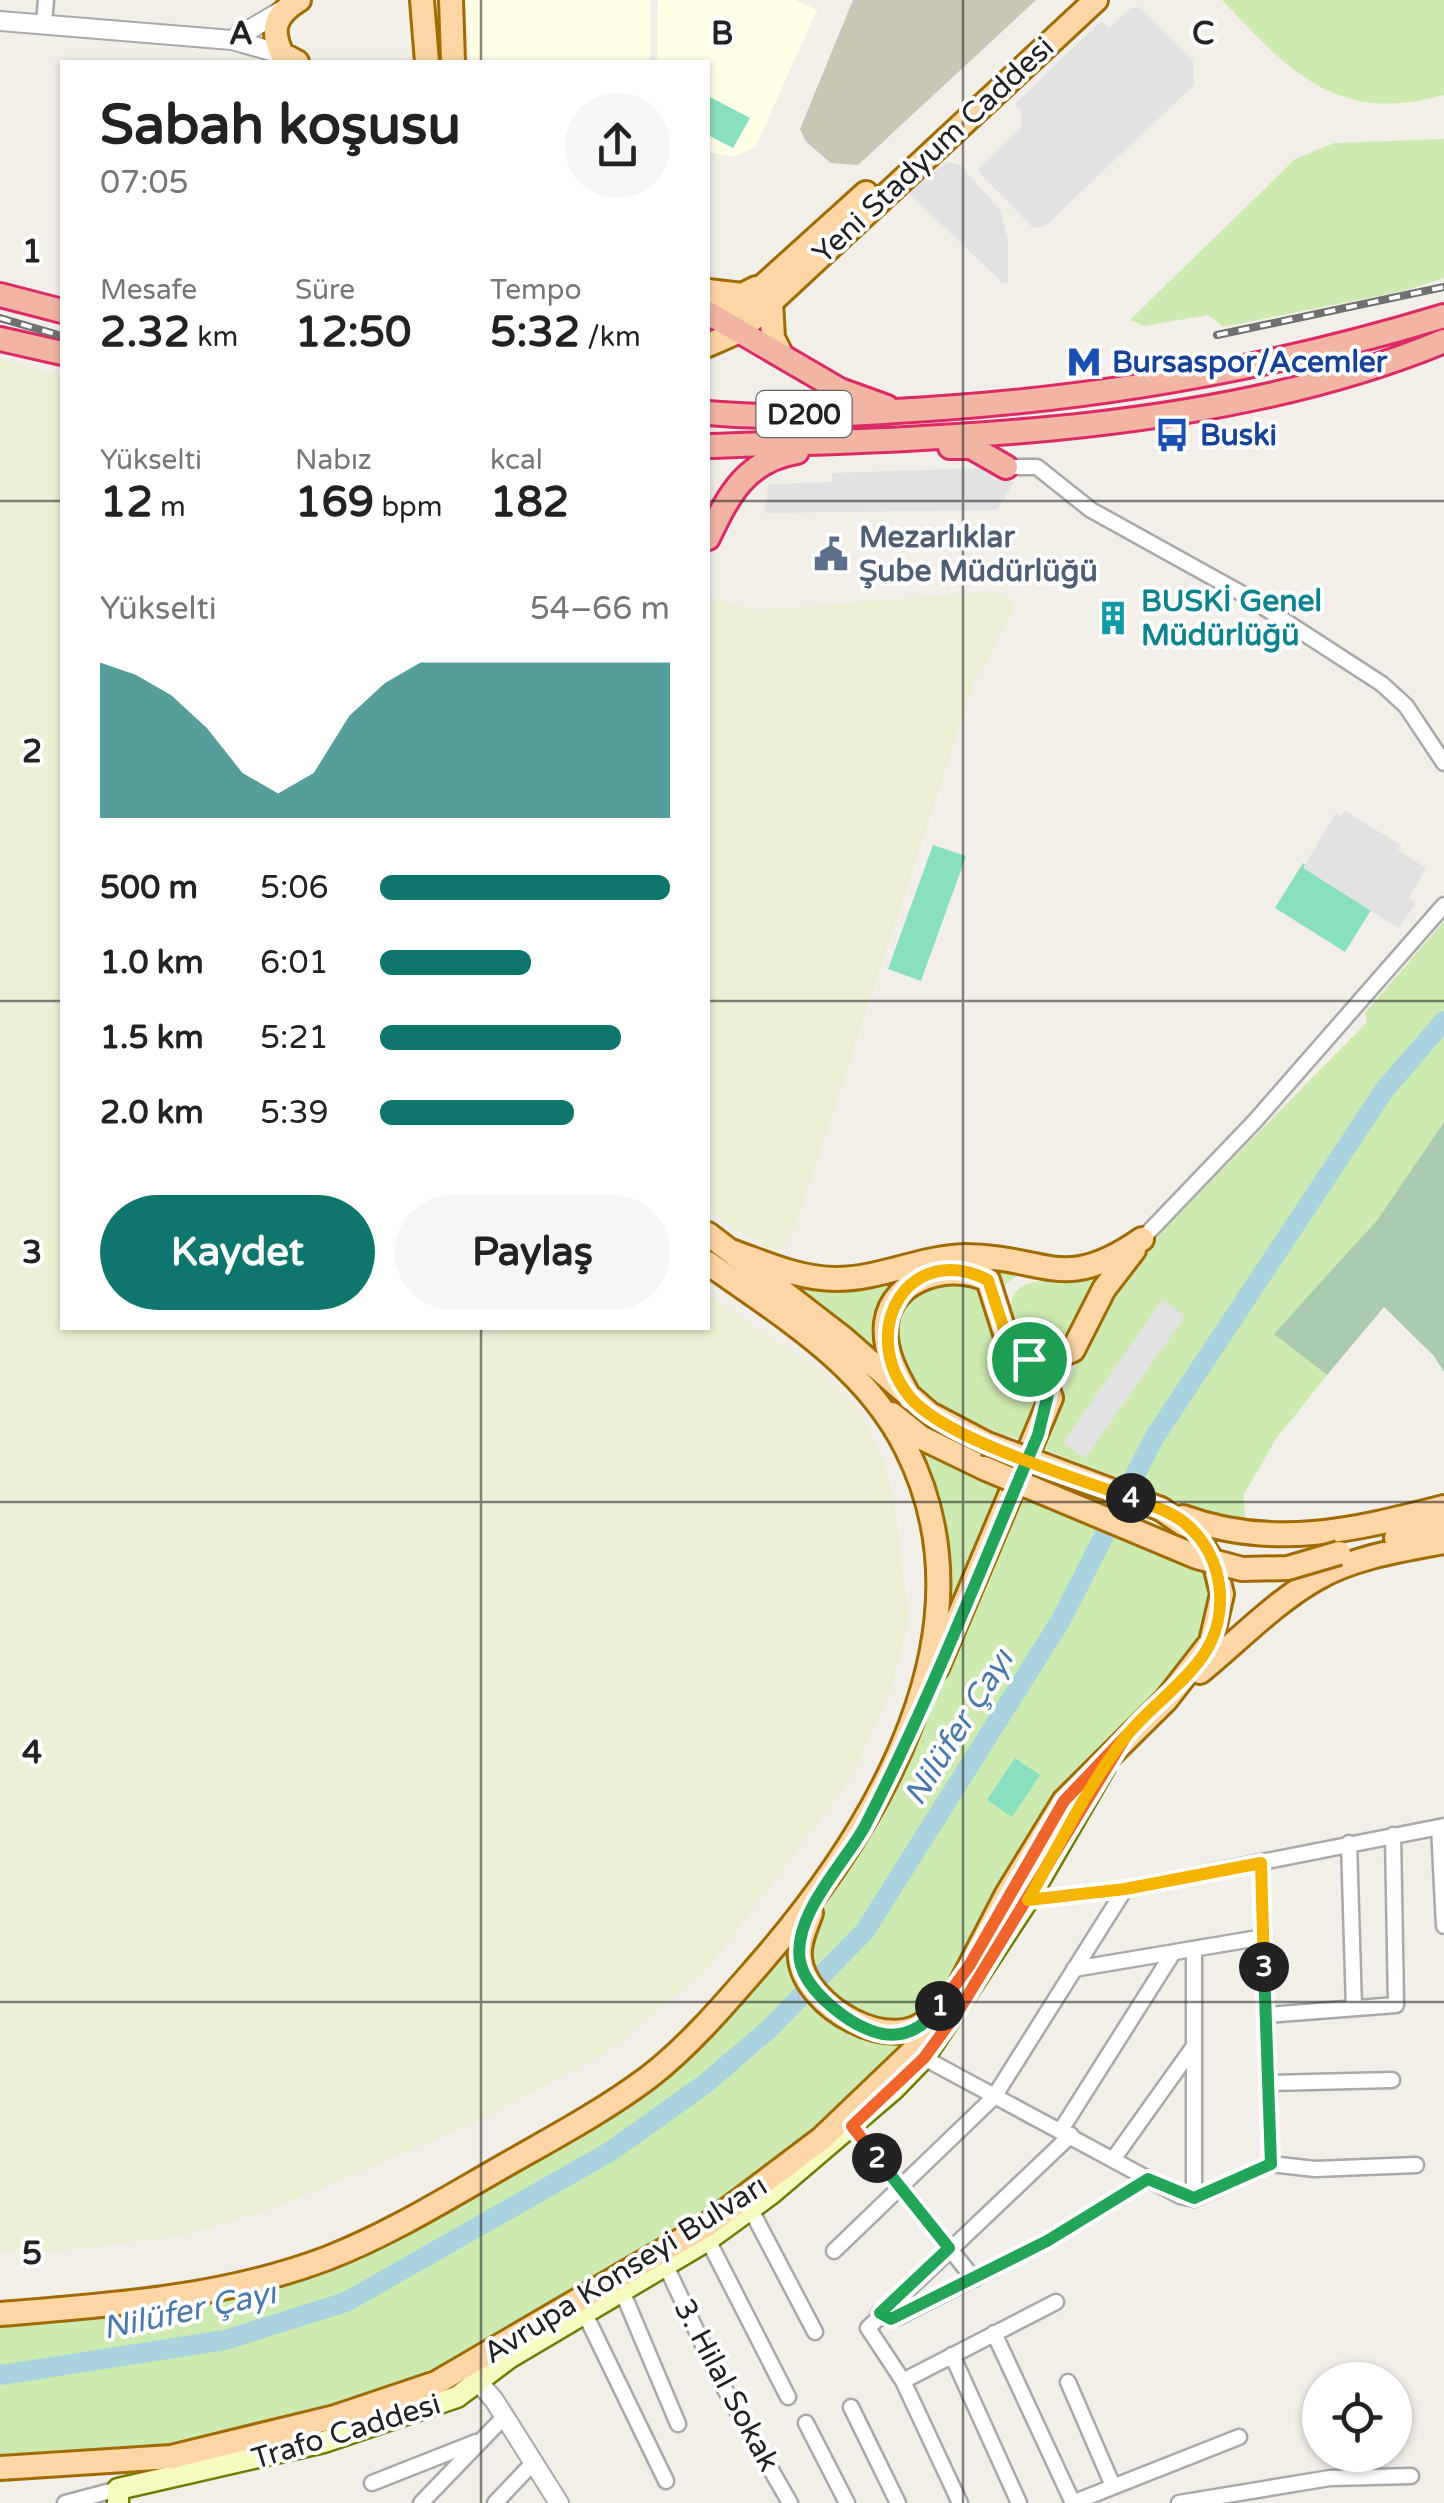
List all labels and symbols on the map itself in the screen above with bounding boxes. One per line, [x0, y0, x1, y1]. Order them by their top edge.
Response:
text: A [229, 15, 253, 53]
text: B [711, 15, 733, 53]
text: C [1192, 15, 1214, 53]
street label: Yeni Stadyum Caddesi [805, 29, 1062, 272]
text: 1 [22, 233, 42, 271]
metro station icon: Bursaspor/Acemler [1065, 343, 1103, 381]
place label: Bursaspor/Acemler [1112, 344, 1388, 381]
road number: D200 [756, 391, 852, 437]
bus stop icon: Buski [1153, 416, 1191, 454]
place label: Buski [1200, 417, 1277, 454]
place label: Mezarlıklar Şube Müdürlüğü [859, 519, 1098, 590]
public building icon: Mezarlıklar Şube Müdürlüğü [812, 535, 850, 573]
place label: BUSKİ Genel Müdürlüğü [1141, 583, 1322, 654]
building icon: BUSKİ Genel Müdürlüğü [1094, 599, 1132, 637]
text: 2 [22, 733, 42, 771]
text: 3 [22, 1234, 42, 1272]
pin [987, 1317, 1072, 1402]
pin: 4 [1106, 1473, 1156, 1523]
water label: Nilüfer Çayı [896, 1641, 1023, 1812]
text: 4 [22, 1734, 42, 1772]
pin: 3 [1239, 1942, 1289, 1992]
pin: 1 [915, 1981, 965, 2031]
pin: 2 [852, 2133, 902, 2183]
street label: Avrupa Konseyi Bulvarı [477, 2167, 774, 2372]
text: 5 [22, 2235, 42, 2273]
water label: Nilüfer Çayı [99, 2274, 281, 2348]
street label: 3. Hilal Sokak [666, 2293, 787, 2478]
street label: Trafo Caddesi [247, 2385, 445, 2478]

